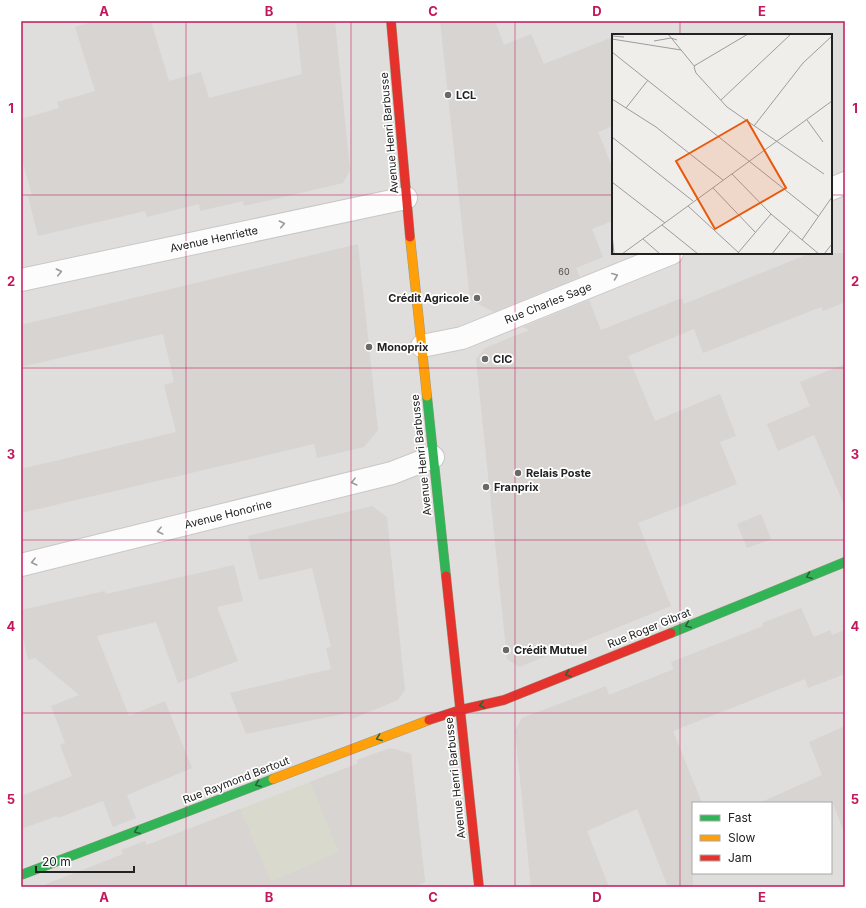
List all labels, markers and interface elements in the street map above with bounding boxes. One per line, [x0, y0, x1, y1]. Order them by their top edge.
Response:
text: A [99, 3, 109, 19]
text: B [265, 3, 274, 19]
text: C [428, 3, 438, 19]
text: D [592, 3, 602, 19]
text: E [758, 3, 766, 19]
inset map [612, 34, 832, 254]
street label: Avenue Henri Barbusse [377, 72, 401, 194]
place label: LCL [456, 88, 476, 102]
marker: LCL [443, 90, 453, 100]
text: 1 [8, 100, 14, 116]
text: 1 [852, 100, 858, 116]
one-way arrow [279, 221, 285, 229]
street label: Avenue Henriette [169, 223, 259, 255]
house number: 60 [558, 266, 570, 277]
one-way arrow [56, 268, 62, 276]
text: 2 [7, 273, 15, 289]
one-way arrow [611, 273, 618, 281]
text: 2 [851, 273, 859, 289]
street label: Rue Charles Sage [502, 279, 594, 327]
place label: Crédit Agricole [388, 291, 469, 305]
marker: Crédit Agricole [472, 293, 482, 303]
place label: Monoprix [377, 340, 429, 354]
marker: Monoprix [364, 342, 374, 352]
place label: CIC [493, 352, 512, 366]
marker: CIC [480, 354, 490, 364]
street label: Avenue Henri Barbusse [408, 394, 434, 516]
text: 3 [7, 446, 15, 462]
text: 3 [851, 446, 859, 462]
place label: Relais Poste [526, 466, 592, 480]
marker: Relais Poste [513, 468, 523, 478]
one-way arrow [351, 478, 357, 486]
place label: Franprix [494, 480, 539, 494]
marker: Franprix [481, 482, 491, 492]
street label: Avenue Honorine [183, 496, 273, 532]
one-way arrow [157, 526, 163, 534]
one-way arrow [31, 557, 38, 566]
one-way arrow [805, 572, 812, 580]
street label: Rue Roger Gibrat [605, 605, 693, 651]
text: 4 [7, 618, 16, 634]
text: 4 [851, 618, 860, 634]
one-way arrow [685, 620, 693, 628]
place label: Crédit Mutuel [514, 643, 587, 657]
marker: Crédit Mutuel [501, 645, 511, 655]
one-way arrow [564, 669, 571, 677]
one-way arrow [479, 700, 486, 709]
street label: Avenue Henri Barbusse [442, 717, 468, 839]
one-way arrow [376, 734, 383, 742]
street label: Rue Raymond Bertout [181, 753, 292, 807]
one-way arrow [255, 780, 262, 788]
text: 5 [7, 791, 15, 807]
text: 5 [851, 791, 859, 807]
legend [692, 802, 832, 874]
text: Fast [728, 810, 752, 825]
one-way arrow [133, 826, 140, 834]
text: Slow [728, 830, 756, 845]
scale bar [36, 848, 134, 874]
text: Jam [728, 850, 752, 865]
text: 20 m [42, 854, 71, 869]
text: A [99, 889, 109, 905]
text: B [265, 889, 274, 905]
text: C [428, 889, 438, 905]
text: D [592, 889, 602, 905]
text: E [758, 889, 766, 905]

